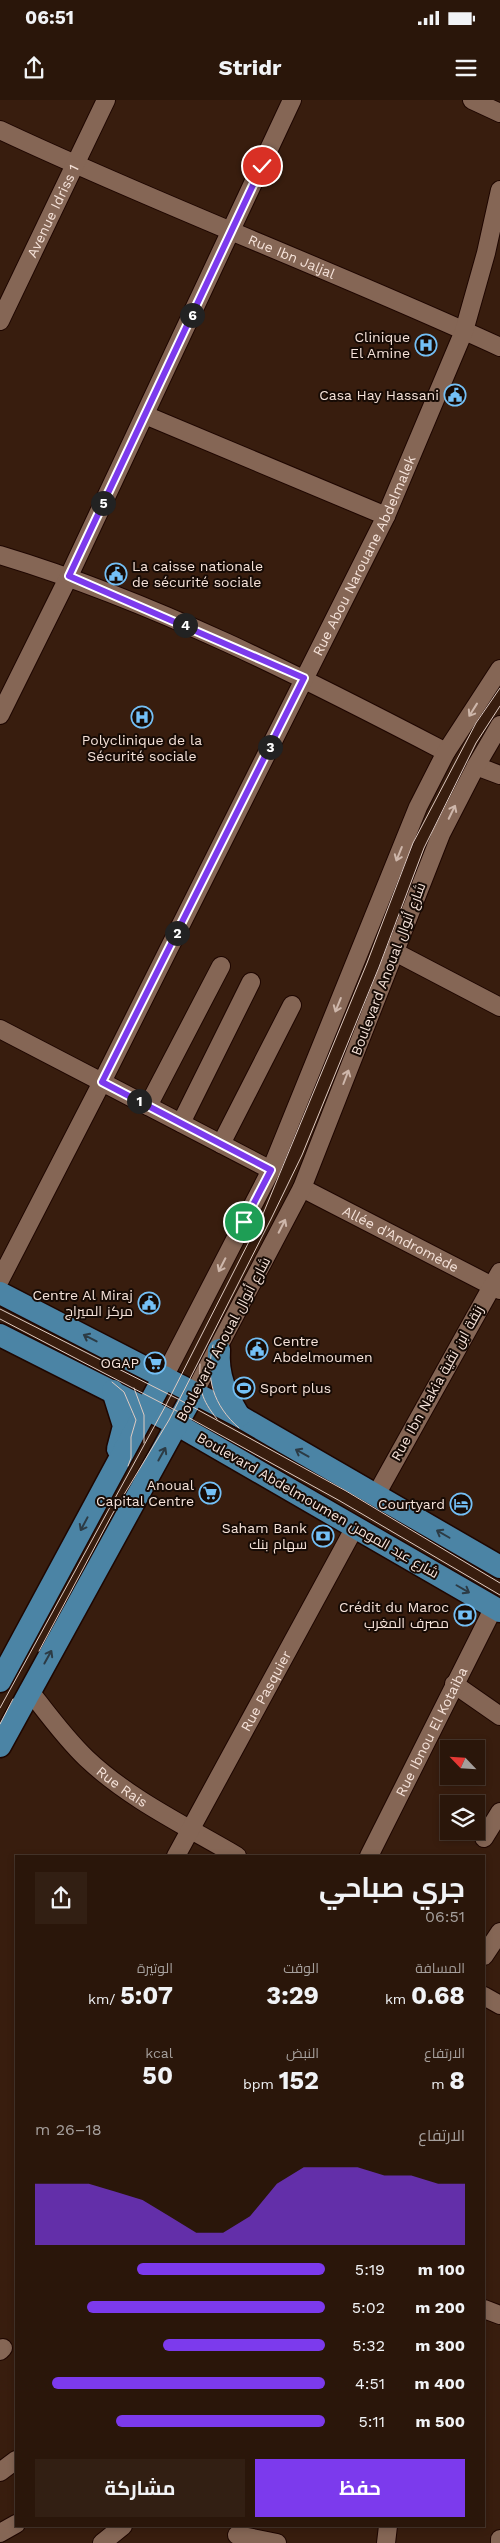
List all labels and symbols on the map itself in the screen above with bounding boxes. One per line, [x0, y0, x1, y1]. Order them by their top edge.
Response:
pin [241, 145, 283, 187]
street label: Avenue Idriss 1 [24, 162, 82, 260]
street label: Rue Ibn Jaljal [246, 231, 338, 282]
pin: 6 [180, 302, 204, 328]
place label: Clinique El Amine [350, 329, 410, 361]
hospital icon: Clinique El Amine [414, 333, 438, 357]
public building icon: Casa Hay Hassani [443, 383, 467, 407]
place label: Casa Hay Hassani [319, 387, 439, 403]
street label: Rue Abou Narouane Abdelmalek [309, 453, 419, 658]
pin: 5 [90, 490, 116, 516]
place label: La caisse nationale de sécurité sociale [132, 558, 263, 590]
public building icon: La caisse nationale de sécurité sociale [104, 562, 128, 586]
pin: 4 [172, 612, 198, 638]
one-way arrow [467, 702, 477, 716]
hospital icon: Polyclinique de la Sécurité sociale [130, 705, 154, 729]
place label: Polyclinique de la Sécurité sociale [82, 732, 202, 764]
pin: 3 [258, 734, 282, 760]
one-way arrow [447, 805, 457, 820]
one-way arrow [393, 846, 403, 861]
street label: Boulevard Anoual شارع أنوال [347, 880, 429, 1058]
pin: 2 [164, 920, 190, 946]
one-way arrow [333, 996, 342, 1012]
one-way arrow [342, 1070, 351, 1085]
pin: 1 [126, 1088, 152, 1114]
pin [223, 1201, 265, 1243]
street label: Allée d'Andromède [340, 1202, 461, 1275]
one-way arrow [278, 1219, 287, 1234]
street label: Boulevard Anoual شارع أنوال [172, 1254, 274, 1424]
one-way arrow [217, 1257, 227, 1272]
place label: Centre Al Miraj مركز الميراج [32, 1287, 133, 1320]
public building icon: Centre Al Miraj مركز الميراج [137, 1291, 161, 1315]
street label: Rue Ibn Nakia زنقة ابن نقية [388, 1302, 486, 1464]
one-way arrow [83, 1333, 98, 1342]
place label: Centre Abdelmoumen [273, 1333, 373, 1365]
public building icon: Centre Abdelmoumen [245, 1337, 269, 1361]
supermarket icon: OGAP [143, 1351, 167, 1375]
place label: OGAP [101, 1355, 139, 1371]
sports icon: Sport plus [232, 1376, 256, 1400]
place label: Sport plus [260, 1380, 331, 1396]
street label: Boulevard Abdelmoumen شارع عبد المومن [194, 1429, 442, 1582]
one-way arrow [157, 1447, 167, 1462]
one-way arrow [295, 1448, 309, 1458]
place label: Anoual Capital Centre [96, 1477, 195, 1509]
supermarket icon: Anoual Capital Centre [198, 1481, 222, 1505]
hotel icon: Courtyard [449, 1492, 473, 1516]
place label: Courtyard [378, 1496, 445, 1512]
one-way arrow [79, 1516, 89, 1531]
place label: Saham Bank سهام بنك [222, 1520, 307, 1554]
bank icon: Saham Bank سهام بنك [311, 1524, 335, 1548]
one-way arrow [435, 1529, 450, 1539]
one-way arrow [455, 1585, 470, 1594]
place label: Crédit du Maroc مصرف المغرب [339, 1599, 449, 1631]
bank icon: Crédit du Maroc مصرف المغرب [453, 1603, 477, 1627]
street label: Rue Pasquier [237, 1647, 294, 1734]
one-way arrow [43, 1650, 53, 1664]
street label: Rue Ibnou El Kotaiba [392, 1664, 471, 1799]
north arrow [440, 1740, 485, 1785]
street label: Rue Rais [93, 1763, 151, 1810]

